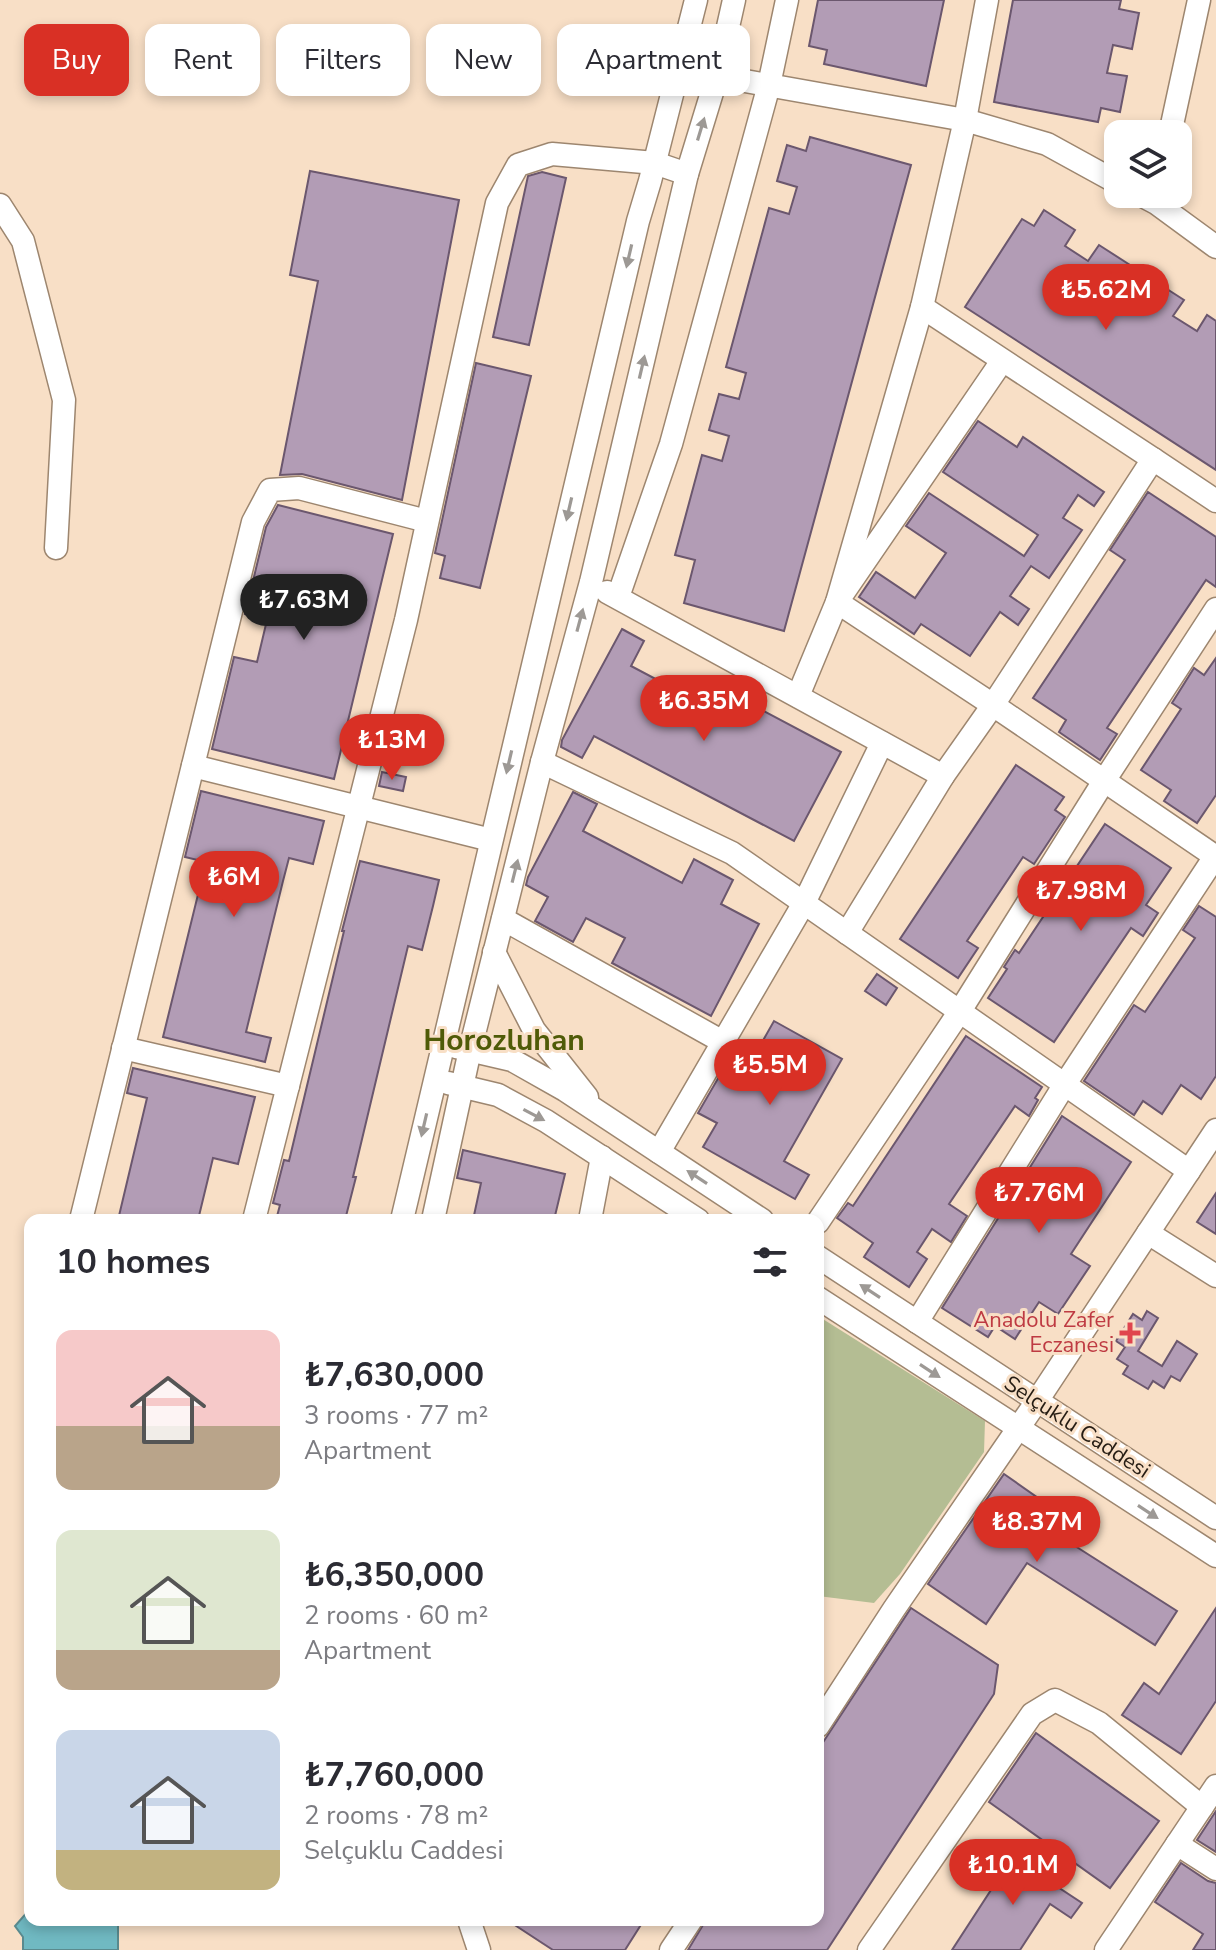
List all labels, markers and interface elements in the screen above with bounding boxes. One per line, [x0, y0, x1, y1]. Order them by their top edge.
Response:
chip: Buy [24, 24, 129, 96]
chip: Rent [145, 24, 260, 96]
chip: Filters [276, 24, 410, 96]
chip: New [426, 24, 541, 96]
chip: Apartment [557, 24, 750, 96]
one-way arrow [695, 117, 708, 141]
map controls [1104, 120, 1192, 208]
button: layers [1104, 120, 1192, 208]
one-way arrow [623, 244, 635, 269]
pin: ₺5.62M [1041, 264, 1171, 332]
text: ₺5.62M [1060, 272, 1152, 307]
one-way arrow [636, 355, 648, 380]
one-way arrow [562, 497, 575, 522]
pin: ₺7.63M [239, 574, 369, 642]
text: ₺7.63M [258, 582, 350, 617]
one-way arrow [575, 607, 587, 632]
pin: ₺6.35M [639, 675, 769, 743]
text: ₺6.35M [658, 683, 750, 718]
pin: ₺13M [345, 714, 439, 782]
text: ₺13M [357, 722, 427, 757]
one-way arrow [502, 750, 515, 775]
pin: ₺6M [195, 851, 273, 919]
text: ₺6M [207, 859, 261, 894]
one-way arrow [509, 859, 521, 884]
pin: ₺7.98M [1016, 865, 1146, 933]
text: ₺7.98M [1035, 873, 1127, 908]
district label: Horozluhan [423, 1020, 585, 1061]
pin: ₺5.5M [714, 1039, 826, 1107]
text: ₺5.5M [732, 1047, 808, 1082]
one-way arrow [523, 1107, 545, 1121]
one-way arrow [417, 1112, 430, 1137]
pin: ₺7.76M [974, 1167, 1104, 1235]
one-way arrow [686, 1170, 708, 1185]
text: ₺7.76M [993, 1175, 1085, 1210]
text: 10 homes [56, 1239, 210, 1285]
icon: filters [748, 1240, 792, 1284]
one-way arrow [859, 1284, 881, 1299]
place label: Anadolu Zafer Eczanesi [973, 1305, 1114, 1360]
marker: Anadolu Zafer Eczanesi [1121, 1324, 1139, 1342]
text: ₺7,630,000 [304, 1352, 484, 1398]
icon: home [120, 1362, 216, 1458]
one-way arrow [920, 1363, 941, 1378]
street label: Selçuklu Caddesi [998, 1368, 1156, 1486]
text: 3 rooms · 77 m² [304, 1398, 488, 1433]
text: Apartment [304, 1433, 431, 1468]
pin: ₺8.37M [972, 1496, 1102, 1564]
text: ₺8.37M [991, 1504, 1083, 1539]
one-way arrow [1138, 1505, 1159, 1520]
text: ₺6,350,000 [304, 1552, 484, 1598]
icon: home [120, 1562, 216, 1658]
text: 2 rooms · 60 m² [304, 1598, 488, 1633]
text: Apartment [304, 1633, 431, 1668]
text: ₺7,760,000 [304, 1752, 484, 1798]
icon: home [120, 1762, 216, 1858]
text: 2 rooms · 78 m² [304, 1798, 488, 1833]
text: Selçuklu Caddesi [304, 1833, 504, 1868]
pin: ₺10.1M [948, 1839, 1078, 1907]
text: ₺10.1M [967, 1847, 1059, 1882]

